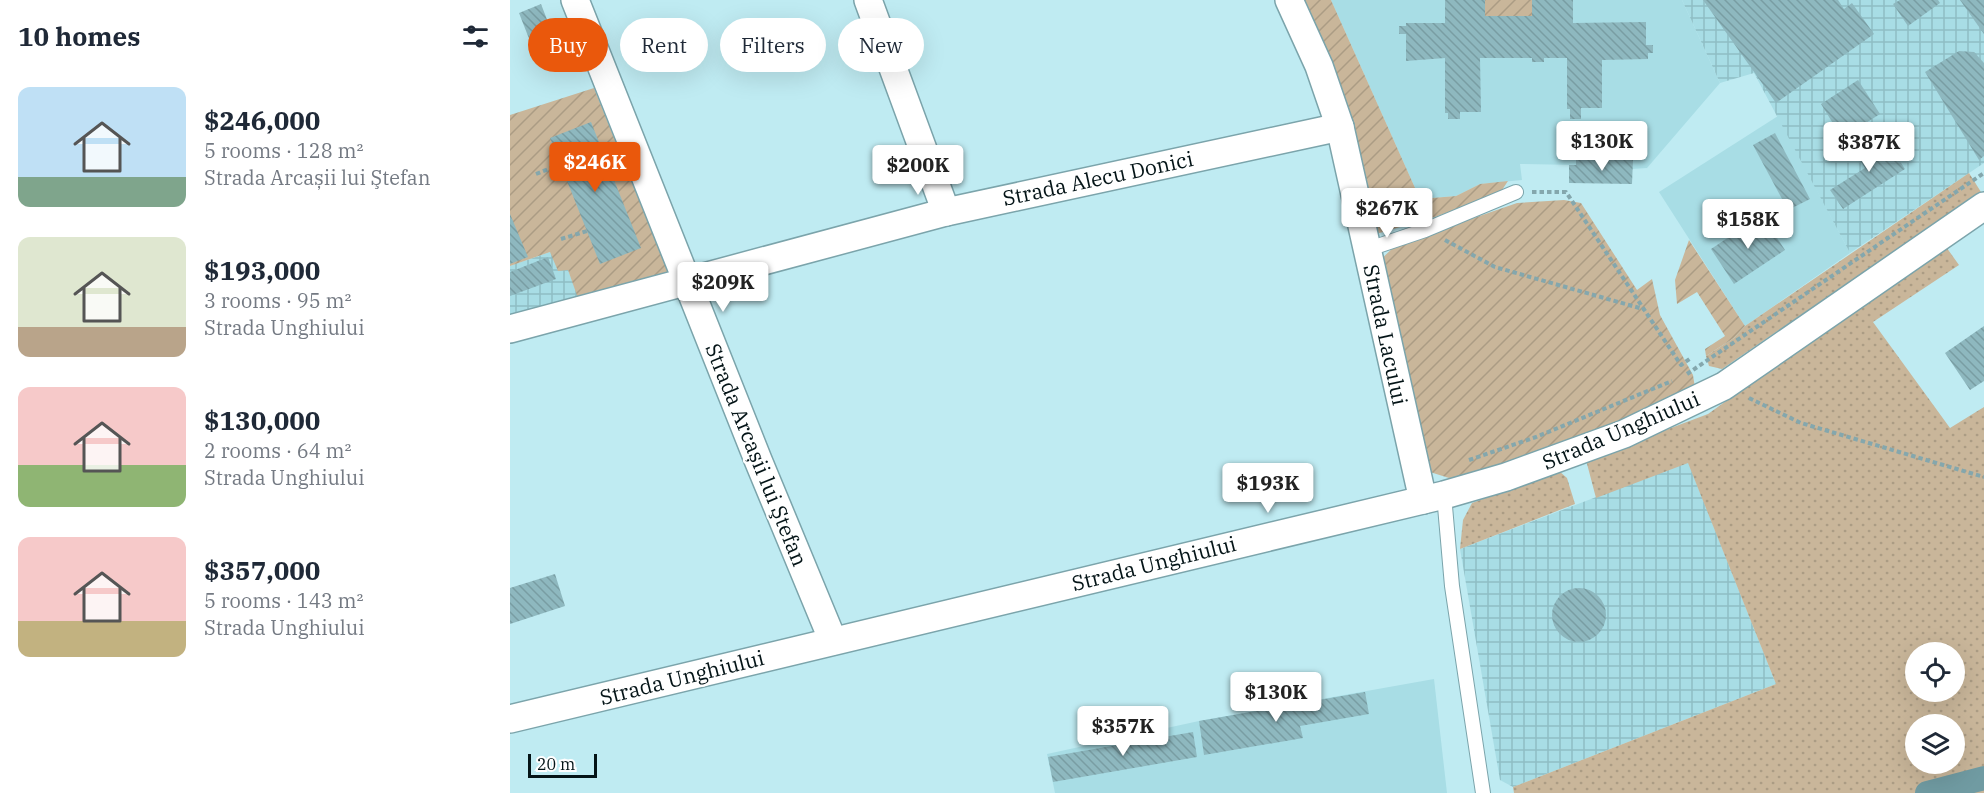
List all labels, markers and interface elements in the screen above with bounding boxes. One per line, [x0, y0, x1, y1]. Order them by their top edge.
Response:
chip: Buy [528, 18, 608, 72]
chip: Rent [620, 18, 708, 72]
chip: Filters [720, 18, 826, 72]
chip: New [838, 18, 924, 72]
text: 10 homes [18, 19, 140, 53]
icon: filters [459, 20, 492, 53]
text: $246,000 [204, 103, 320, 137]
icon: home [66, 111, 138, 183]
pin: $130K [1560, 121, 1644, 172]
pin: $387K [1827, 122, 1911, 173]
text: $130K [1570, 127, 1634, 154]
text: $387K [1837, 128, 1901, 155]
text: 5 rooms · 128 m² [204, 137, 363, 164]
pin: $246K [553, 142, 637, 193]
street label: Strada Alecu Donici [1000, 144, 1196, 212]
pin: $200K [876, 145, 960, 196]
text: $246K [563, 148, 627, 175]
text: $200K [886, 151, 950, 178]
text: Strada Arcașii lui Ştefan [204, 164, 430, 191]
pin: $267K [1345, 188, 1429, 239]
text: $267K [1355, 194, 1419, 221]
pin: $158K [1706, 199, 1790, 250]
text: $158K [1716, 205, 1780, 232]
text: $193,000 [204, 253, 320, 287]
icon: home [66, 261, 138, 333]
pin: $209K [681, 262, 765, 313]
street label: Strada Lacului [1357, 262, 1415, 408]
text: $209K [691, 268, 755, 295]
text: 3 rooms · 95 m² [204, 287, 351, 314]
text: Strada Unghiului [204, 314, 365, 341]
street label: Strada Arcașii lui Ştefan [699, 339, 814, 570]
street label: Strada Unghiului [1538, 384, 1704, 476]
text: $130,000 [204, 403, 320, 437]
icon: home [66, 411, 138, 483]
text: 2 rooms · 64 m² [204, 437, 351, 464]
pin: $193K [1226, 463, 1310, 514]
text: Strada Unghiului [204, 464, 365, 491]
text: $193K [1236, 469, 1300, 496]
street label: Strada Unghiului [1069, 529, 1239, 597]
text: $357,000 [204, 553, 320, 587]
icon: home [66, 561, 138, 633]
text: 5 rooms · 143 m² [204, 587, 363, 614]
text: Strada Unghiului [204, 614, 365, 641]
map controls [1905, 642, 1965, 774]
button: locate [1905, 642, 1965, 702]
street label: Strada Unghiului [597, 643, 767, 711]
pin: $130K [1234, 672, 1318, 723]
text: $130K [1244, 678, 1308, 705]
pin: $357K [1081, 706, 1165, 757]
text: $357K [1091, 712, 1155, 739]
button: layers [1905, 714, 1965, 774]
scale bar [528, 751, 597, 778]
text: 20 m [537, 754, 575, 774]

